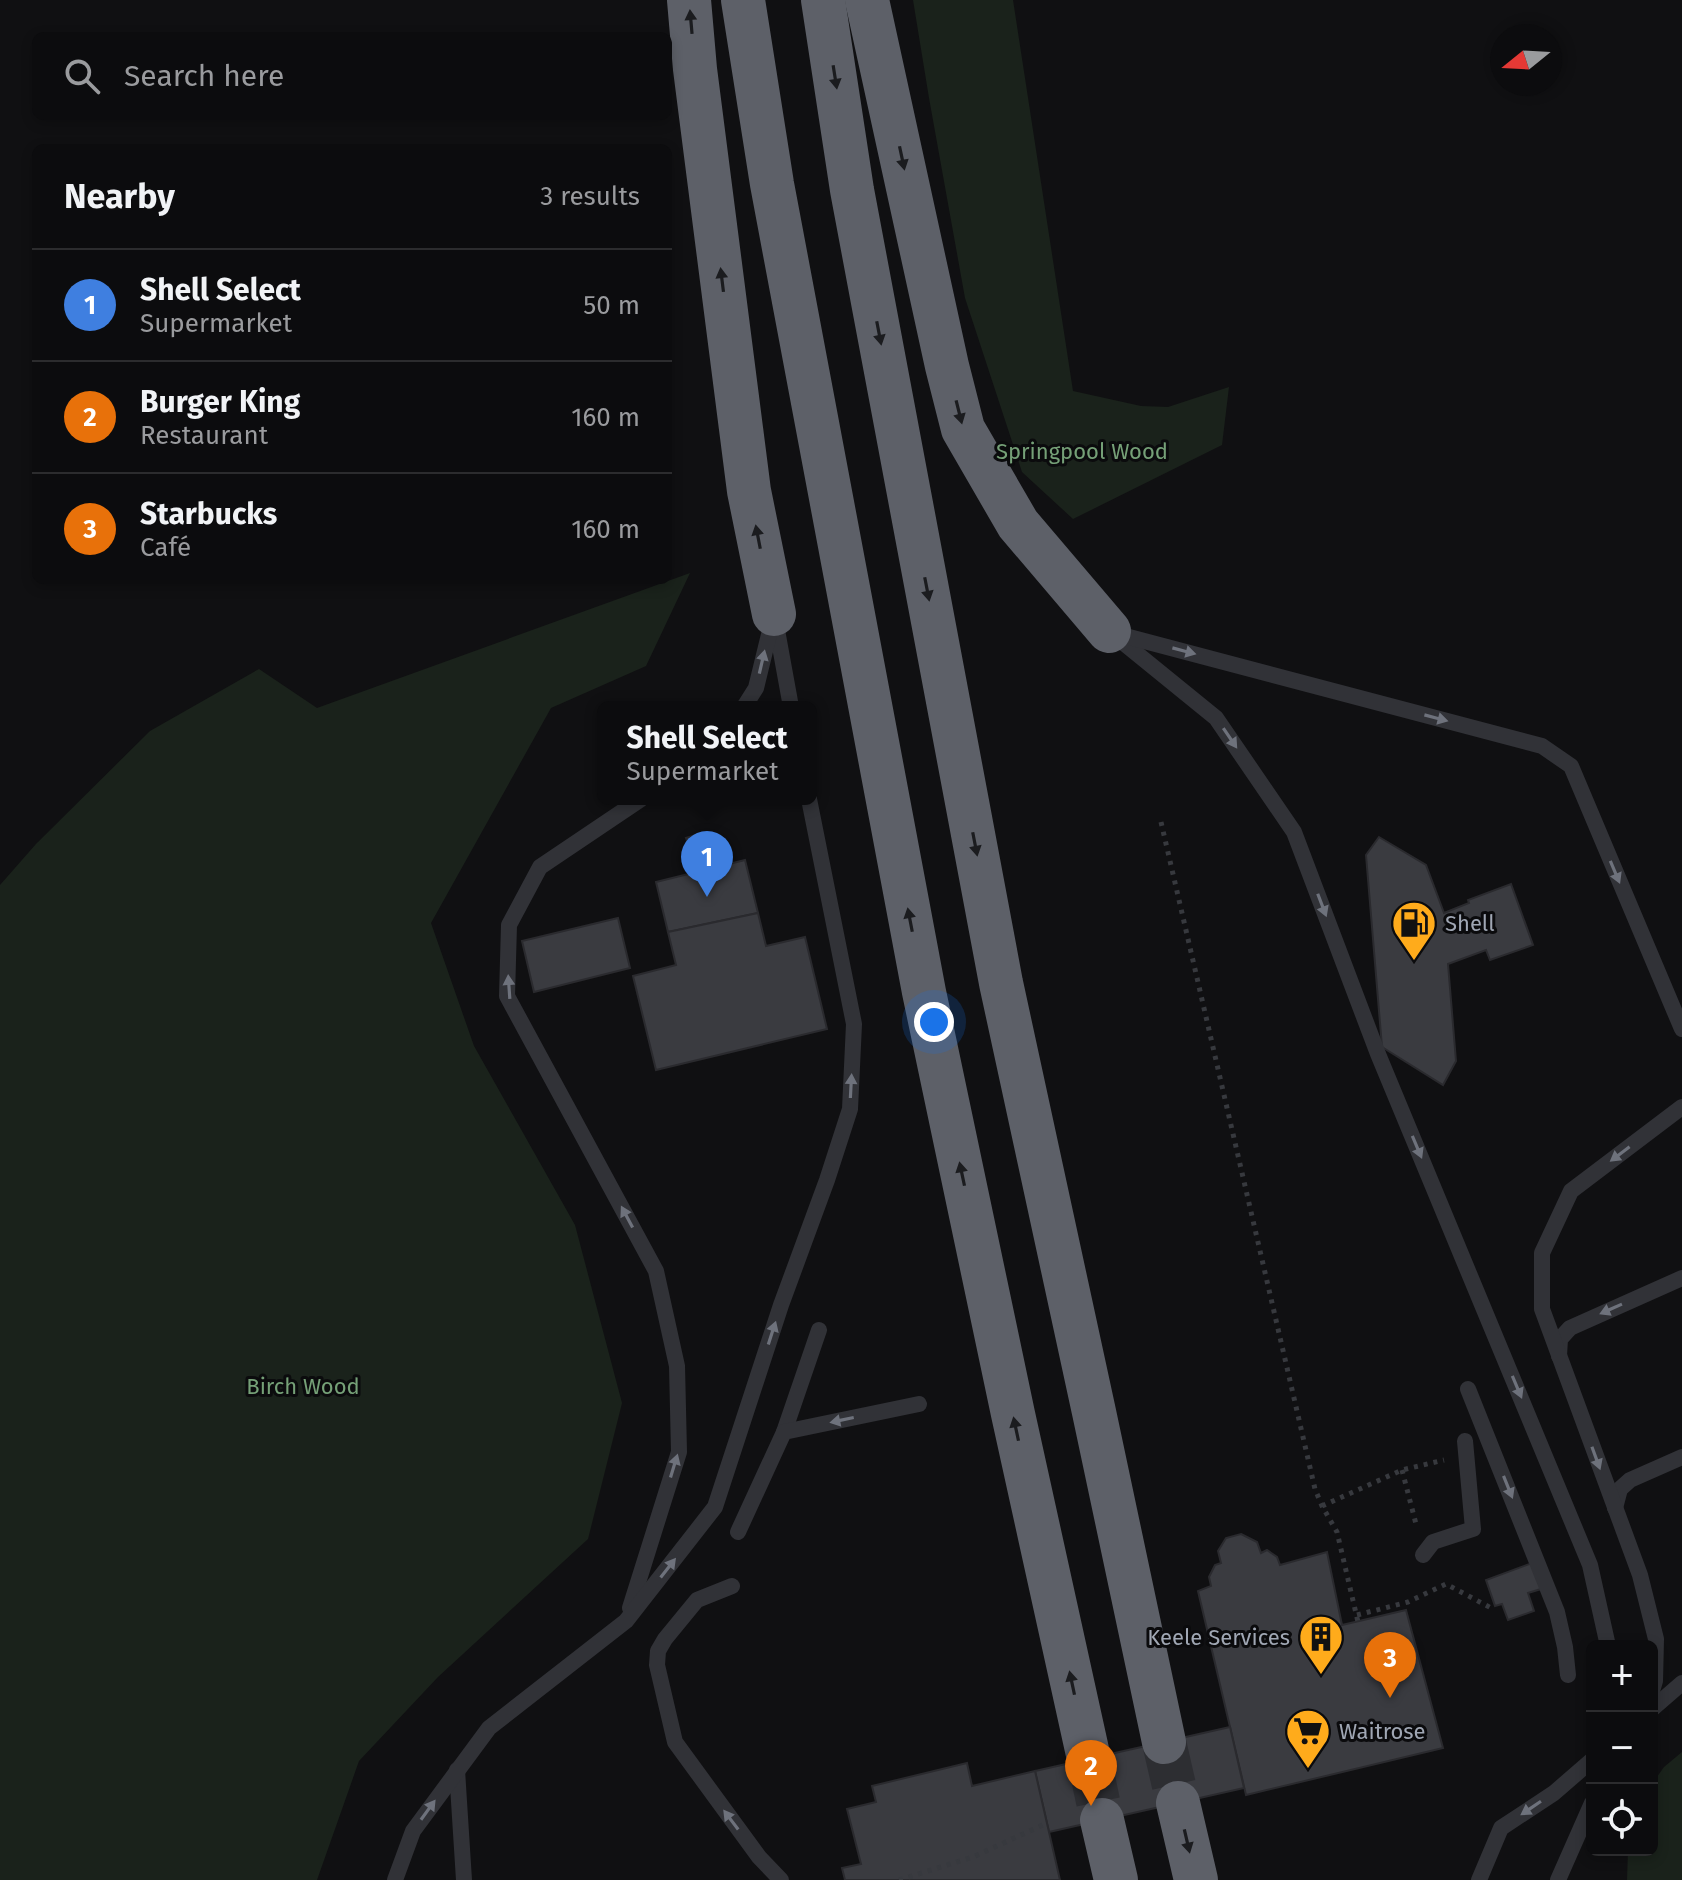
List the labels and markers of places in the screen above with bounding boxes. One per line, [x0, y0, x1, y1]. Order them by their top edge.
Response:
pin: 1 [681, 831, 733, 897]
fuel station icon: Shell [1390, 899, 1438, 962]
place label: Shell [1445, 910, 1495, 937]
building icon: Keele Services [1297, 1613, 1345, 1676]
place label: Keele Services [1147, 1624, 1290, 1651]
pin: 3 [1364, 1632, 1416, 1698]
supermarket icon: Waitrose [1284, 1707, 1332, 1770]
place label: Waitrose [1339, 1718, 1426, 1745]
pin: 2 [1065, 1740, 1117, 1806]

